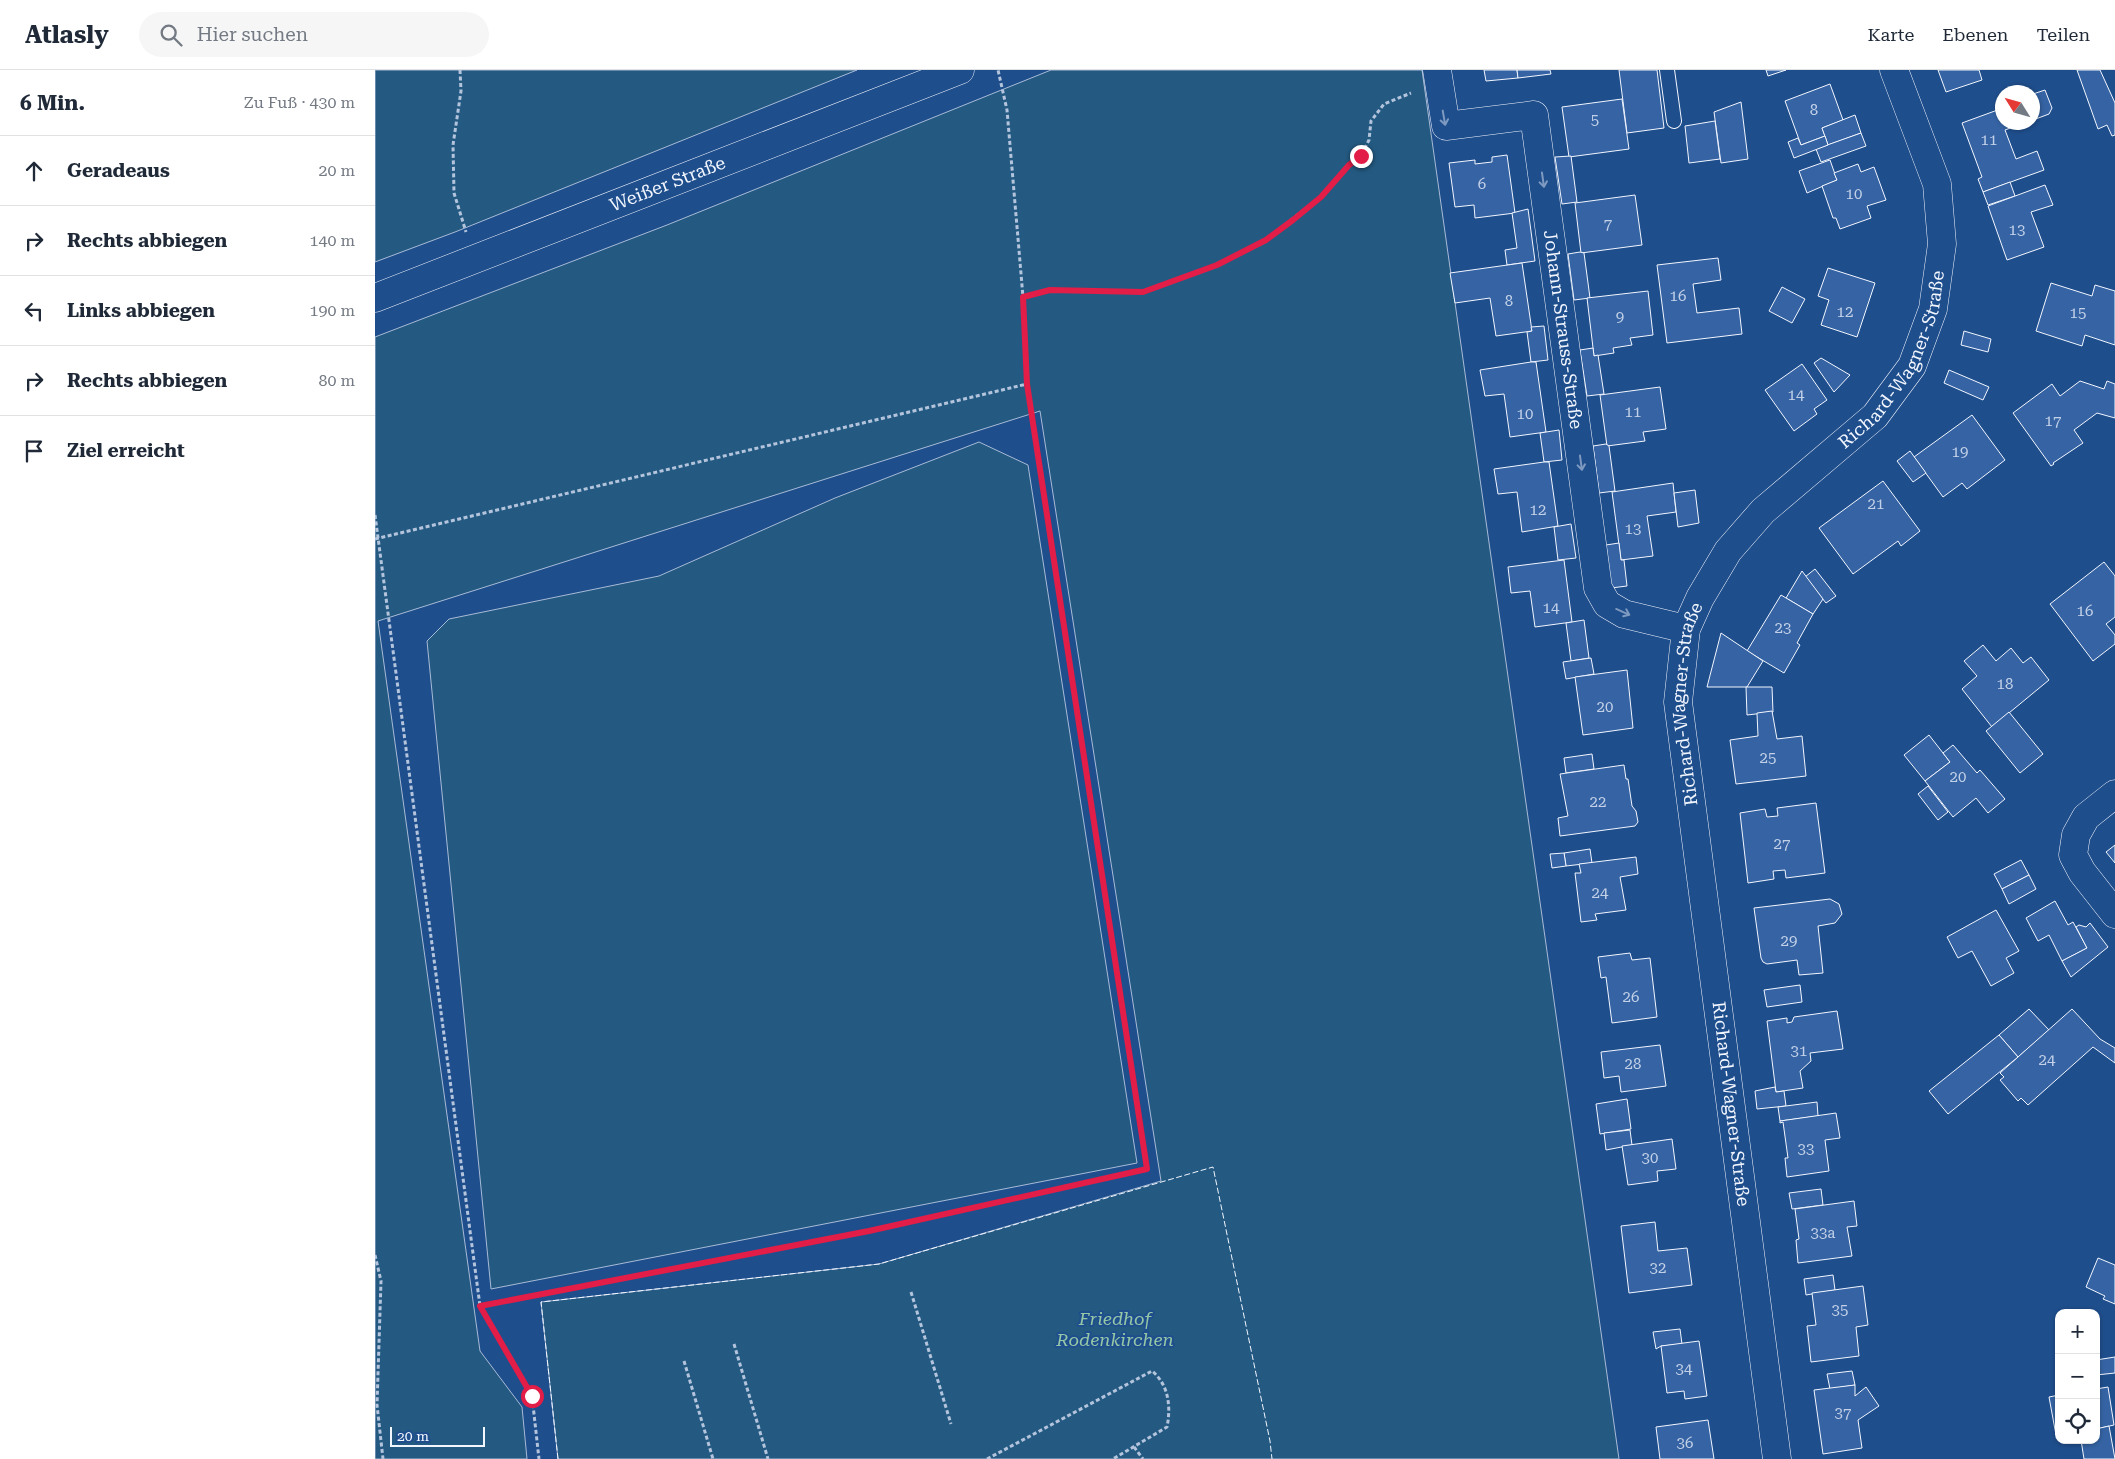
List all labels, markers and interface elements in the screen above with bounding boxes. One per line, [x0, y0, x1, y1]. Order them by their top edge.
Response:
search box [139, 12, 489, 57]
text: Atlasly [25, 21, 109, 49]
icon: search [157, 21, 185, 49]
text: Hier suchen [197, 23, 308, 46]
text: Karte [1868, 24, 1914, 45]
text: Ebenen [1942, 24, 2008, 45]
text: Teilen [2036, 24, 2090, 45]
north arrow [1995, 85, 2040, 130]
text: 6 Min. [20, 91, 85, 115]
text: Zu Fuß · 430 m [244, 93, 355, 112]
house number: 8 [1810, 101, 1818, 119]
one-way arrow [1440, 110, 1450, 126]
house number: 5 [1591, 111, 1599, 129]
house number: 11 [1981, 131, 1997, 149]
route end [1350, 145, 1373, 168]
street label: Weißer Straße [607, 151, 728, 215]
icon: ahead [20, 157, 48, 185]
text: Geradeaus [67, 159, 170, 182]
text: 20 m [318, 161, 355, 180]
one-way arrow [1538, 172, 1548, 188]
house number: 6 [1478, 175, 1486, 193]
house number: 10 [1846, 185, 1862, 203]
house number: 7 [1604, 215, 1612, 233]
house number: 13 [2009, 221, 2025, 239]
icon: right [20, 227, 48, 255]
text: Rechts abbiegen [67, 229, 227, 252]
street label: Johann-Strauss-Straße [1540, 229, 1587, 430]
text: 140 m [309, 231, 355, 250]
street label: Richard-Wagner-Straße [1834, 269, 1948, 453]
house number: 16 [1670, 287, 1686, 305]
house number: 8 [1505, 292, 1513, 310]
icon: left [20, 297, 48, 325]
text: Links abbiegen [67, 299, 215, 322]
text: 190 m [309, 301, 355, 320]
house number: 12 [1837, 303, 1853, 321]
house number: 15 [2070, 304, 2086, 322]
house number: 9 [1616, 308, 1624, 326]
icon: right [20, 367, 48, 395]
text: Rechts abbiegen [67, 369, 227, 392]
text: 80 m [318, 371, 355, 390]
house number: 14 [1788, 386, 1805, 404]
house number: 11 [1625, 403, 1641, 421]
house number: 10 [1517, 405, 1533, 423]
house number: 17 [2045, 412, 2061, 430]
icon: arrive [20, 437, 48, 465]
text: Ziel erreicht [67, 439, 185, 462]
house number: 19 [1952, 443, 1968, 461]
one-way arrow [1576, 454, 1586, 470]
house number: 21 [1868, 495, 1884, 513]
house number: 12 [1530, 501, 1546, 519]
house number: 13 [1625, 520, 1641, 538]
house number: 14 [1543, 599, 1560, 617]
street label: Richard-Wagner-Straße [1667, 599, 1707, 807]
house number: 16 [2077, 602, 2093, 620]
one-way arrow [1615, 607, 1630, 617]
house number: 23 [1775, 619, 1791, 637]
house number: 18 [1997, 675, 2013, 693]
house number: 20 [1597, 698, 1613, 716]
house number: 25 [1760, 749, 1776, 767]
house number: 20 [1950, 768, 1966, 786]
house number: 22 [1590, 793, 1606, 811]
house number: 27 [1774, 835, 1790, 853]
house number: 24 [1592, 884, 1609, 902]
house number: 29 [1781, 932, 1797, 950]
house number: 26 [1623, 988, 1639, 1006]
street label: Richard-Wagner-Straße [1709, 1000, 1755, 1208]
house number: 31 [1791, 1042, 1807, 1060]
house number: 24 [2039, 1051, 2056, 1069]
house number: 28 [1625, 1055, 1641, 1073]
house number: 33 [1798, 1140, 1814, 1158]
house number: 30 [1642, 1149, 1658, 1167]
house number: 33a [1811, 1224, 1835, 1242]
house number: 32 [1650, 1259, 1666, 1277]
house number: 35 [1832, 1301, 1848, 1319]
park label: Friedhof Rodenkirchen [1055, 1308, 1174, 1350]
map controls [2055, 1309, 2100, 1444]
button: + [2055, 1309, 2100, 1354]
button: − [2055, 1354, 2100, 1399]
house number: 34 [1676, 1360, 1693, 1378]
route start [521, 1385, 544, 1408]
button: locate [2055, 1399, 2100, 1444]
house number: 37 [1835, 1404, 1851, 1422]
scale bar [390, 1424, 485, 1447]
text: 20 m [397, 1428, 429, 1444]
house number: 36 [1677, 1434, 1693, 1452]

